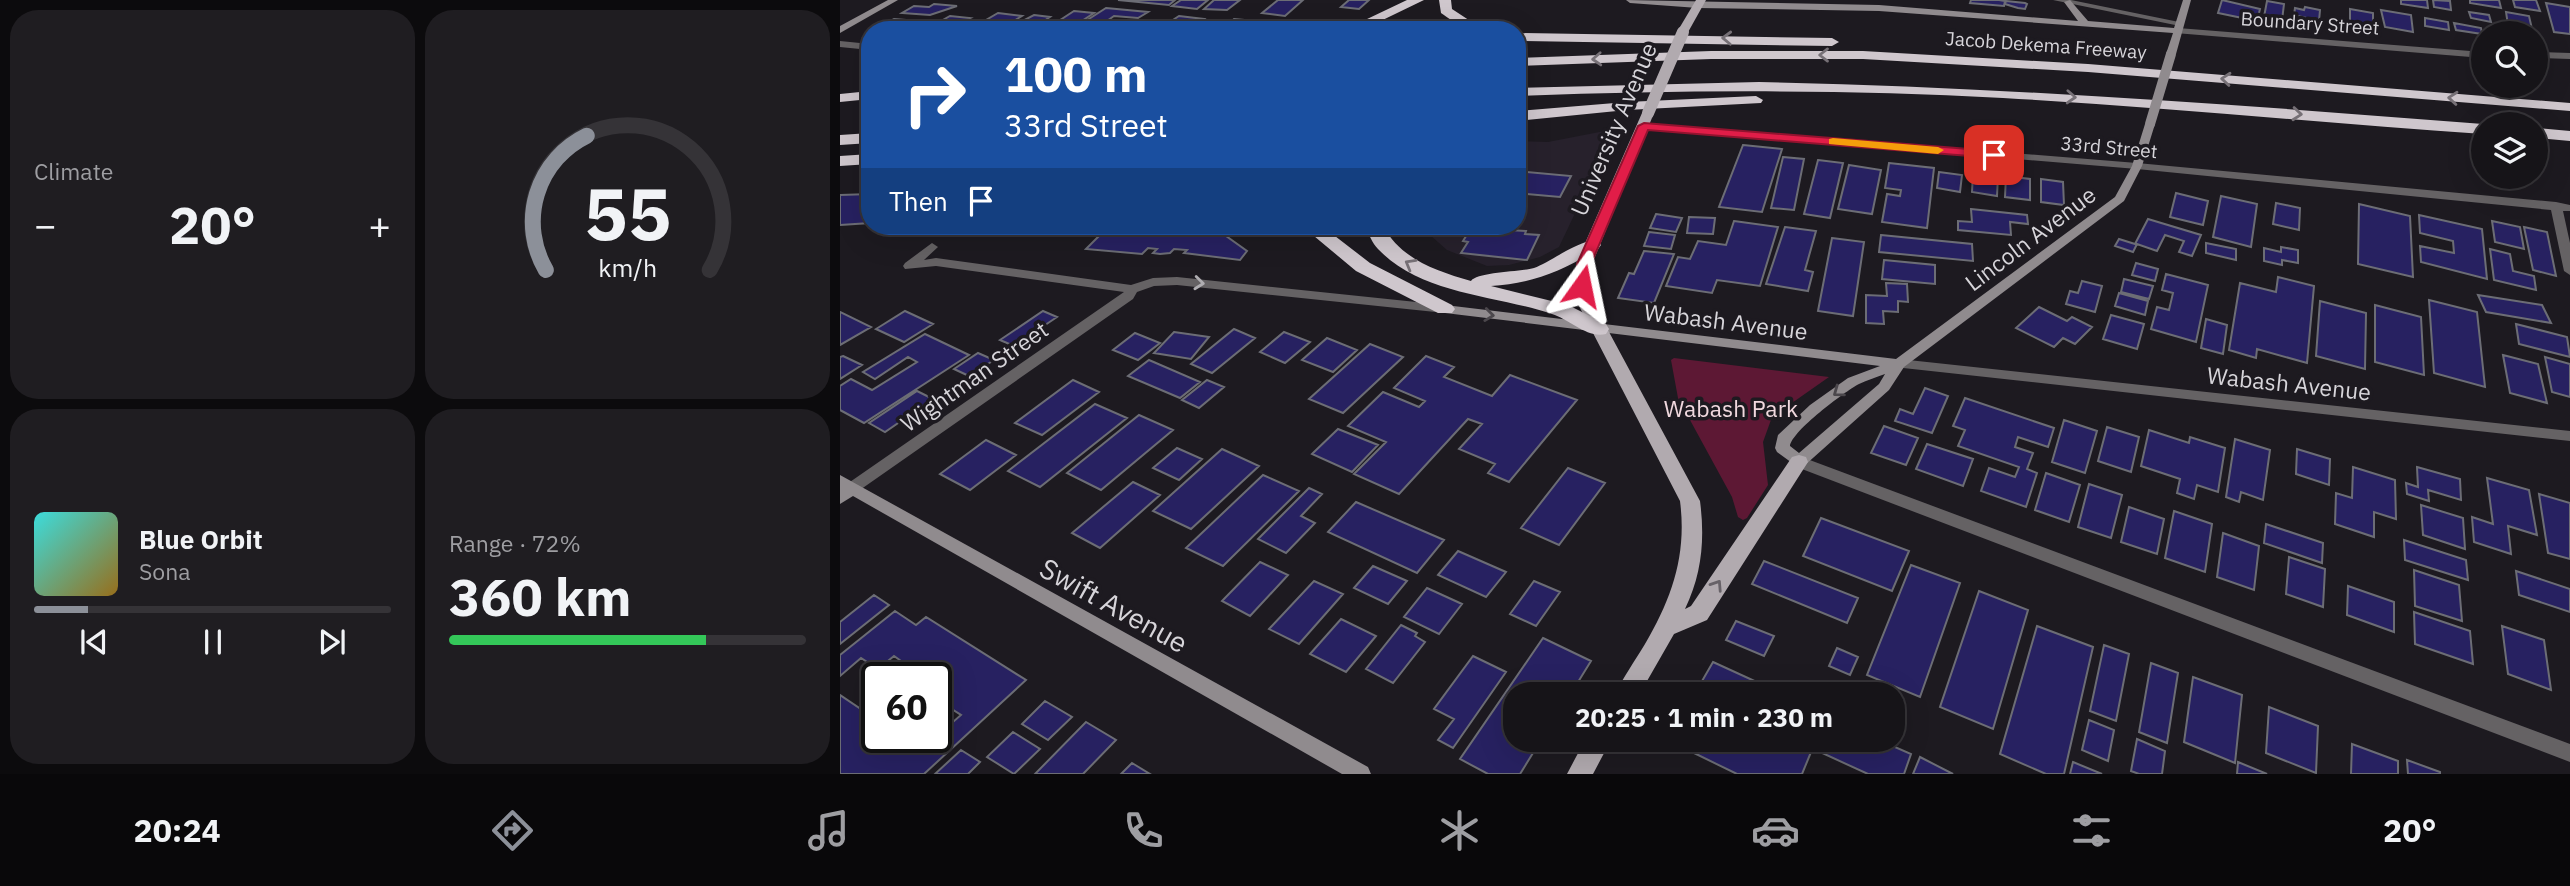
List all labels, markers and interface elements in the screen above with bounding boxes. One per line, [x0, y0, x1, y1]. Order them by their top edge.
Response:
street label: Boundary Street [2240, 6, 2380, 40]
map controls [2471, 21, 2548, 189]
button: search [2471, 21, 2548, 98]
street label: Jacob Dekema Freeway [1945, 26, 2148, 64]
one-way arrow [1722, 31, 1733, 46]
street label: University Avenue [1563, 38, 1663, 220]
text: 100 m [1004, 42, 1148, 105]
one-way arrow [1818, 47, 1829, 63]
icon: right [889, 49, 980, 140]
one-way arrow [1591, 51, 1602, 66]
one-way arrow [2221, 72, 2232, 87]
one-way arrow [2065, 89, 2076, 104]
one-way arrow [2447, 91, 2458, 106]
text: 33rd Street [1004, 104, 1168, 146]
one-way arrow [2292, 106, 2303, 121]
button: layers [2471, 112, 2548, 189]
pin [1964, 125, 2024, 185]
street label: 33rd Street [2059, 131, 2159, 163]
icon: arrive [1975, 136, 2013, 174]
text: Climate [34, 156, 113, 186]
text: 55 [584, 166, 671, 261]
street label: Lincoln Avenue [1959, 179, 2101, 297]
icon: arrive [962, 182, 1000, 220]
text: Then [889, 184, 948, 218]
text: 20° [169, 191, 256, 258]
text: − [34, 200, 57, 249]
text: + [368, 200, 391, 249]
position arrow [1545, 249, 1619, 323]
text: km/h [598, 251, 657, 284]
one-way arrow [1405, 259, 1417, 272]
one-way arrow [1194, 275, 1205, 290]
street label: Wabash Avenue [1642, 296, 1810, 346]
one-way arrow [1483, 307, 1495, 322]
street label: Wightman Street [894, 314, 1054, 438]
street label: Wabash Avenue [2206, 359, 2372, 407]
one-way arrow [1833, 384, 1846, 396]
park label: Wabash Park [1664, 393, 1798, 423]
text: Blue Orbit [139, 522, 263, 556]
text: Range · 72% [449, 528, 581, 558]
street label: Swift Avenue [1033, 549, 1195, 661]
text: Sona [139, 556, 191, 586]
text: 360 km [449, 563, 631, 630]
one-way arrow [1708, 580, 1721, 593]
icon: previous [75, 623, 113, 661]
icon: pause [194, 623, 232, 661]
icon: next [313, 623, 351, 661]
speed limit sign: 60 [861, 662, 952, 753]
text: 20:25 · 1 min · 230 m [1575, 700, 1833, 734]
icon: directions [488, 806, 537, 855]
icon: music [804, 806, 853, 855]
icon: phone [1119, 806, 1168, 855]
icon: climate [1435, 806, 1484, 855]
icon: car [1751, 806, 1800, 855]
icon: filters [2067, 806, 2116, 855]
text: 20:24 [133, 809, 221, 851]
text: 20° [2383, 809, 2437, 851]

